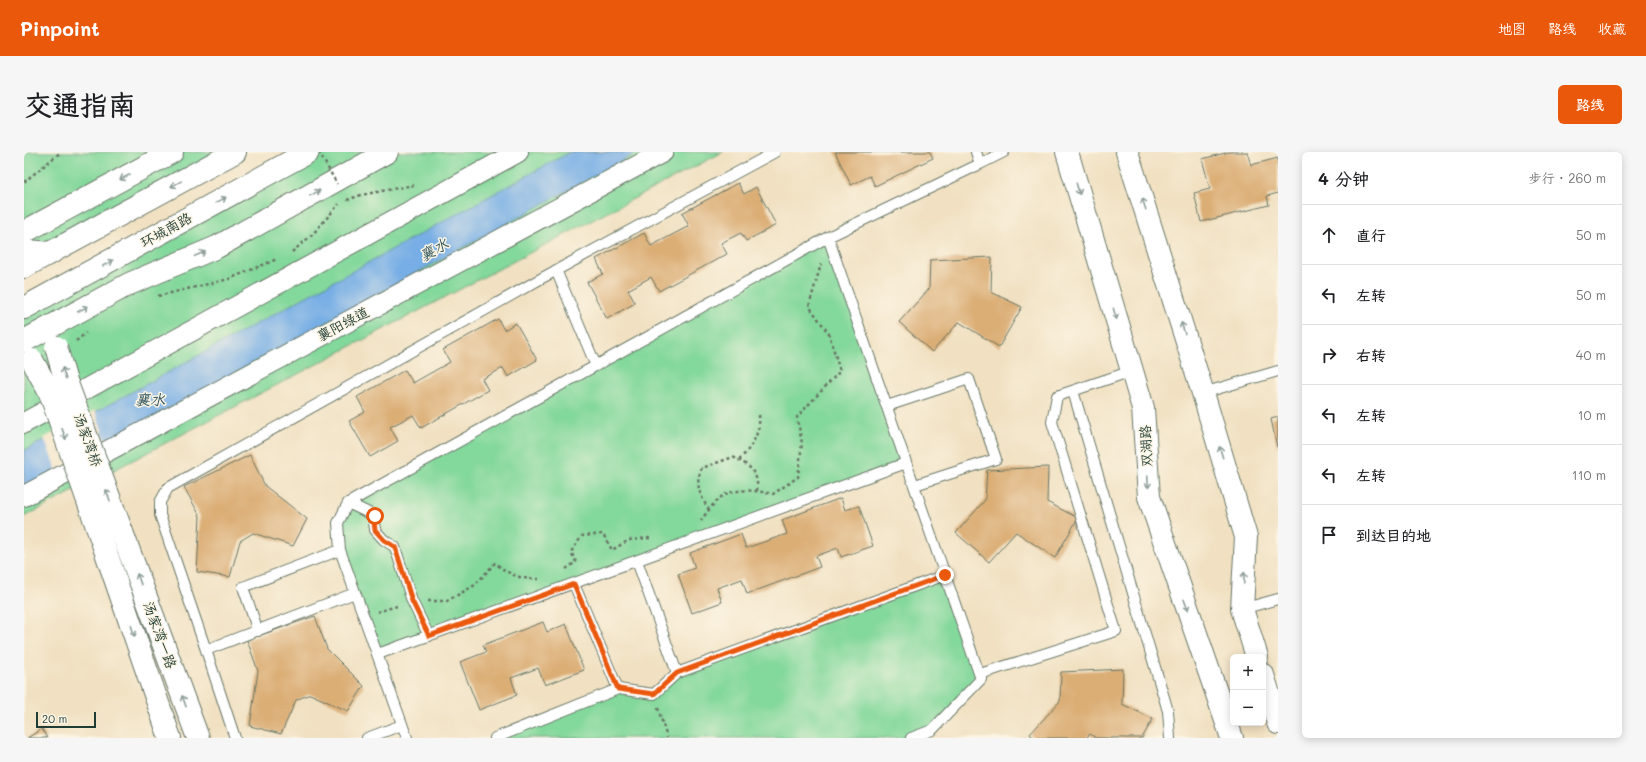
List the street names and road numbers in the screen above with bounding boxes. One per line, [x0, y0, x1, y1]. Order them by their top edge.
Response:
street label: 环城南路 [137, 208, 195, 251]
street label: 襄阳绿道 [314, 302, 372, 345]
street label: 汤家湾桥 [70, 410, 107, 469]
street label: 双湖路 [1135, 425, 1156, 467]
street label: 汤家湾一路 [140, 599, 181, 671]

